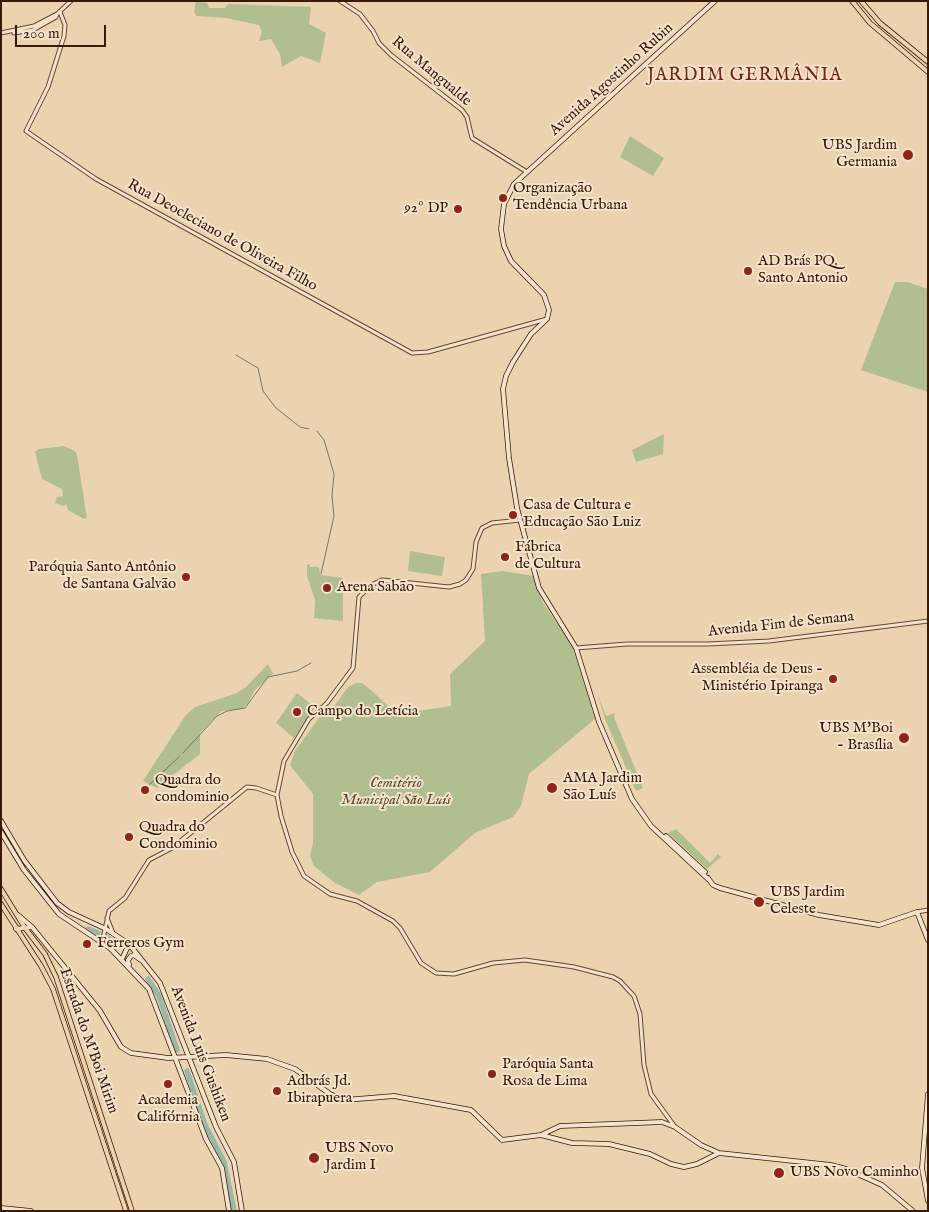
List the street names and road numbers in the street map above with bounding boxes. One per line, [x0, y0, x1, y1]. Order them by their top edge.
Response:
street label: Avenida Agostinho Rubin [546, 20, 678, 140]
street label: Rua Mangualde [387, 33, 475, 111]
street label: Rua Deocleciano de Oliveira Filho [124, 176, 320, 296]
street label: Avenida Fim de Semana [707, 608, 855, 642]
street label: Estrada do M'Boi Mirim [55, 966, 121, 1116]
street label: Avenida Luis Gushiken [166, 984, 234, 1124]

